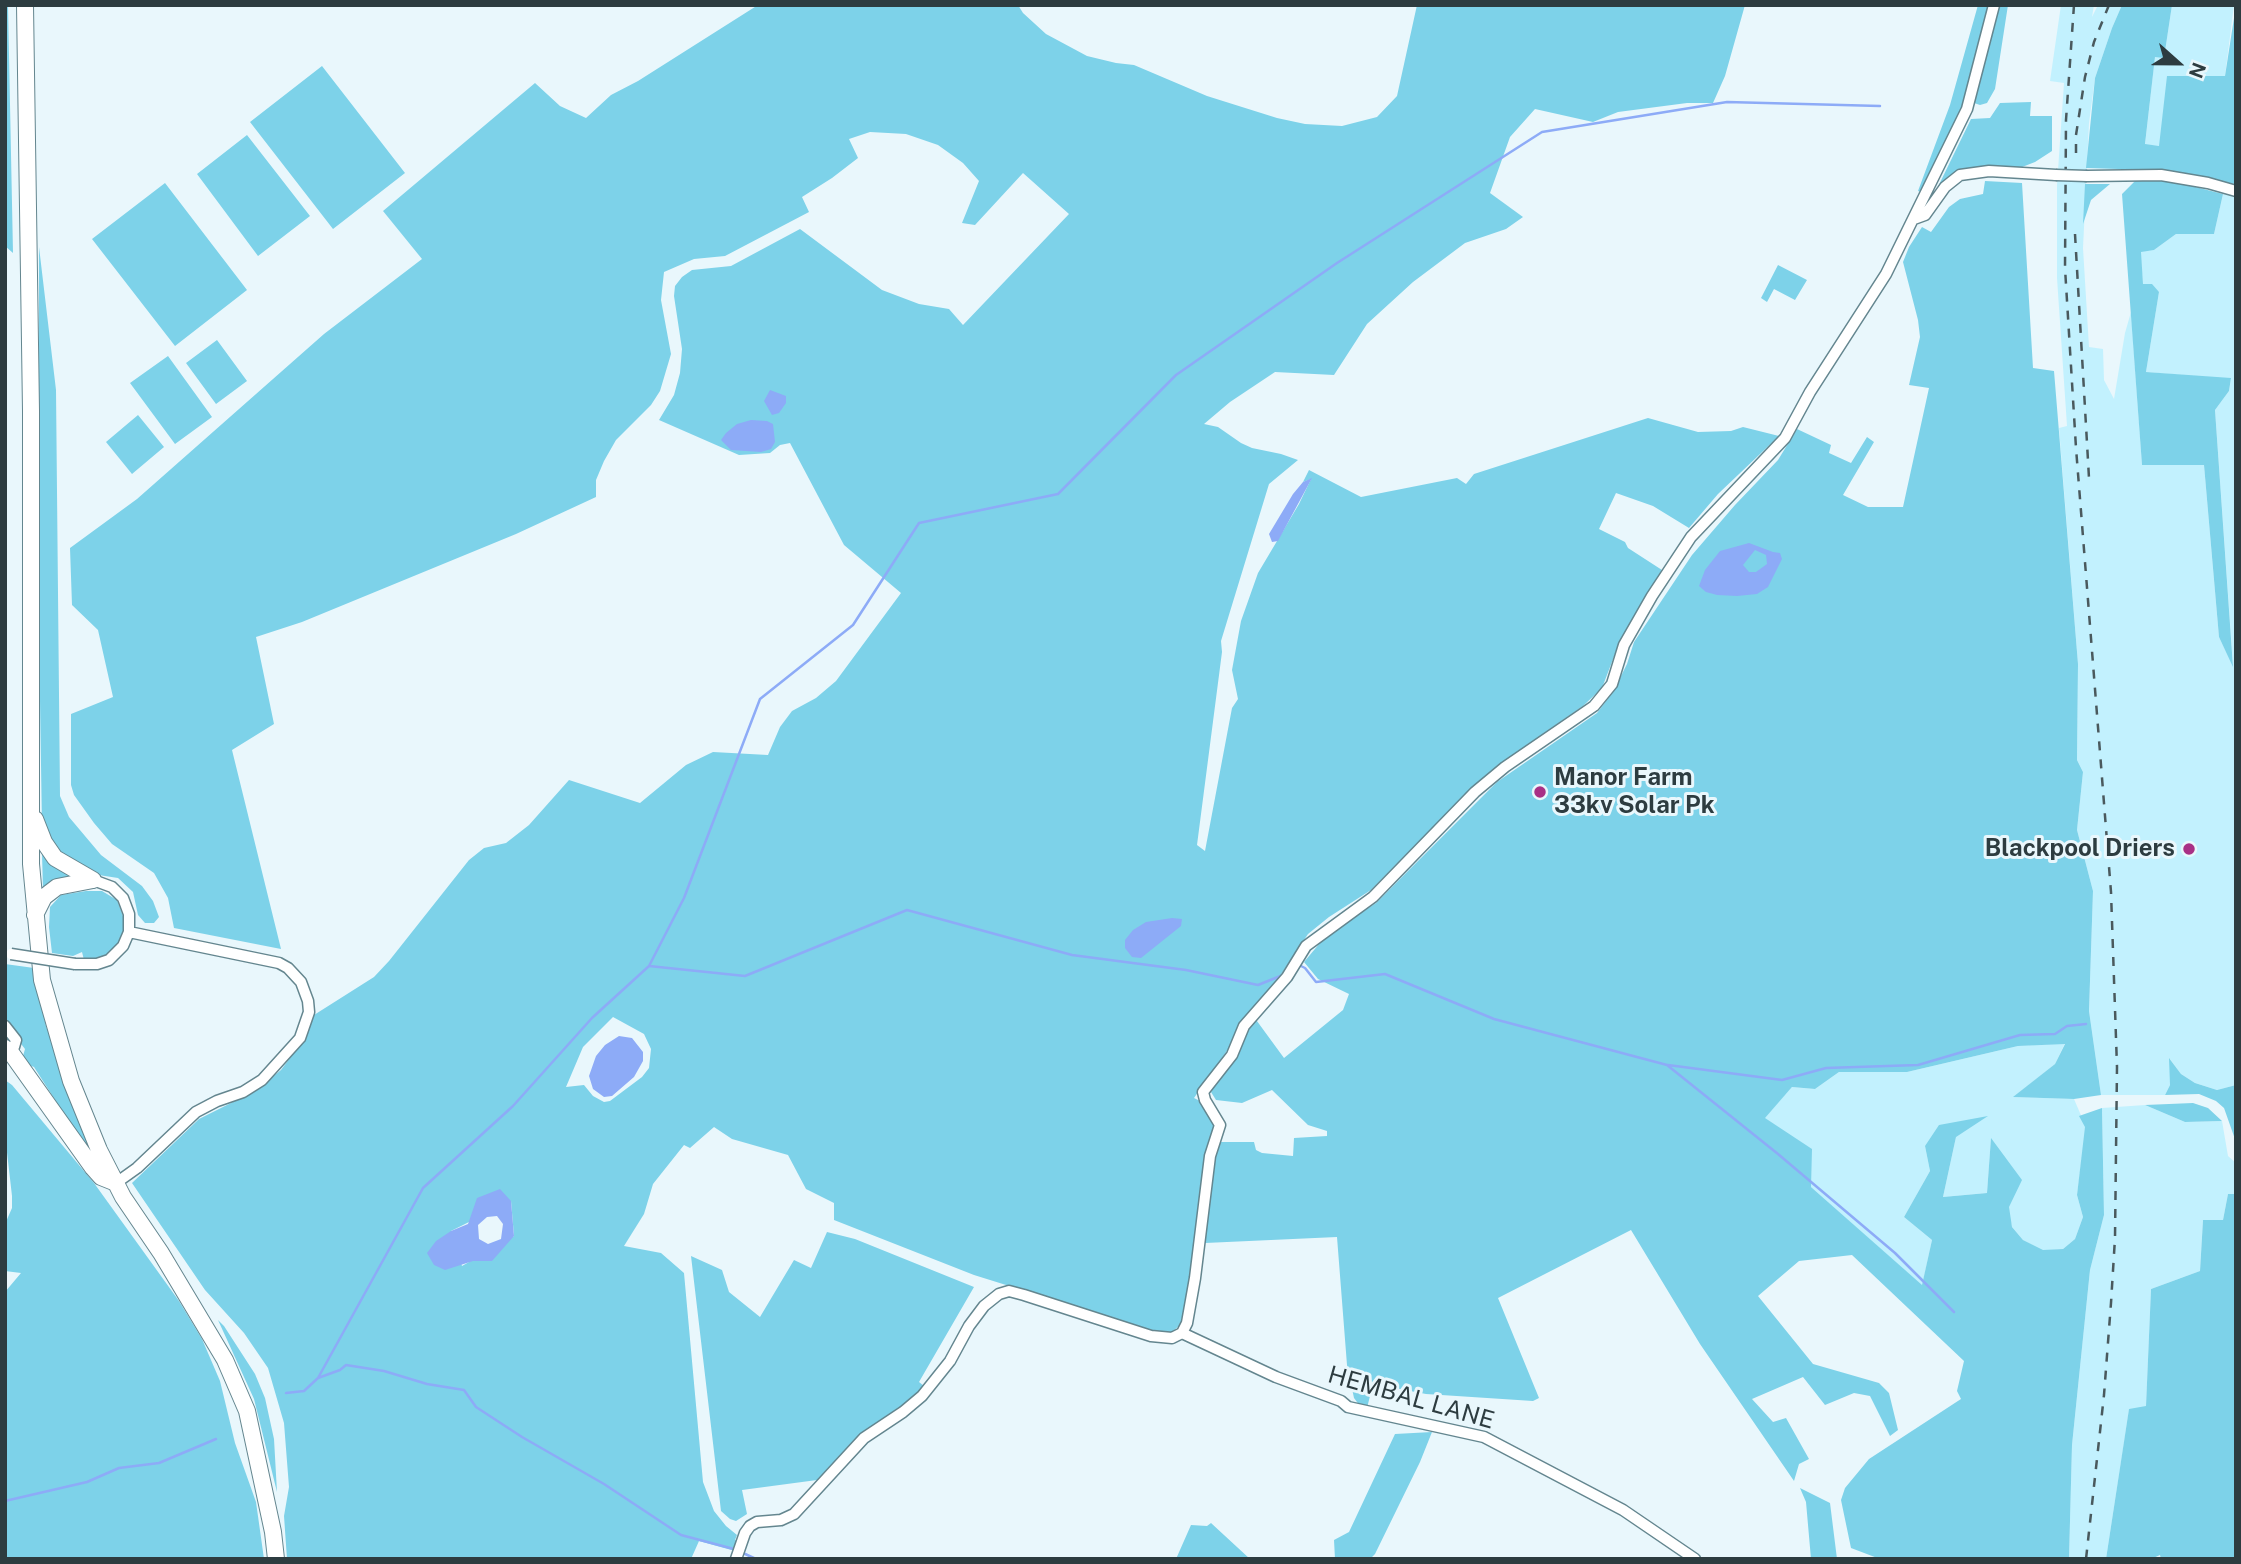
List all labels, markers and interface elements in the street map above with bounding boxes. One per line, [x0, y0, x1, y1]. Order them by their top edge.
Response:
north arrow [2143, 28, 2213, 98]
text: N [2185, 60, 2211, 81]
place label: Manor Farm 33kv Solar Pk [1554, 764, 1715, 820]
marker: Manor Farm 33kv Solar Pk [1532, 784, 1548, 800]
place label: Blackpool Driers [1985, 835, 2175, 863]
marker: Blackpool Driers [2181, 841, 2197, 857]
street label: HEMBAL LANE [1325, 1361, 1497, 1435]

